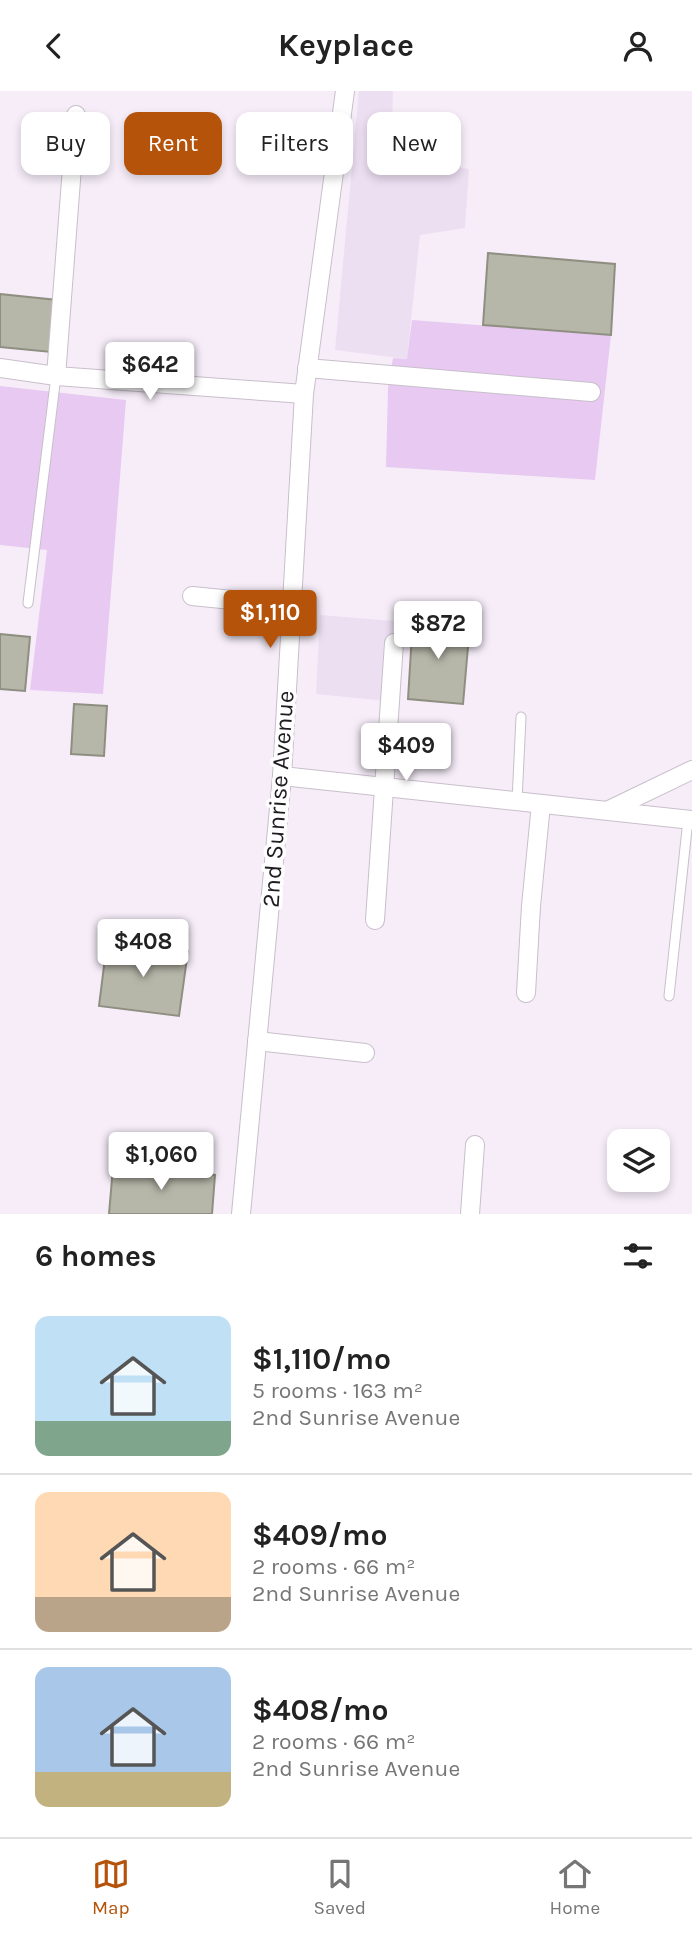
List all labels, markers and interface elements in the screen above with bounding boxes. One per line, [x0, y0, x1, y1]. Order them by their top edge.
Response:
icon: back [35, 27, 73, 65]
text: Keyplace [278, 27, 414, 64]
icon: person [619, 27, 657, 65]
chip: Buy [21, 112, 110, 175]
chip: Rent [124, 112, 222, 175]
chip: Filters [236, 112, 353, 175]
chip: New [367, 112, 461, 175]
pin: $642 [109, 343, 191, 402]
text: $642 [121, 351, 179, 378]
pin: $1,110 [213, 591, 327, 650]
text: $1,110 [240, 599, 300, 626]
pin: $872 [397, 601, 479, 661]
text: $872 [410, 610, 466, 637]
street label: 2nd Sunrise Avenue [256, 690, 300, 908]
pin: $409 [365, 723, 447, 783]
text: $409 [377, 732, 435, 759]
pin: $408 [102, 919, 184, 979]
text: $408 [114, 928, 172, 955]
map controls [607, 1129, 670, 1192]
button: layers [607, 1129, 670, 1192]
pin: $1,060 [104, 1133, 218, 1192]
text: $1,060 [125, 1141, 197, 1168]
icon: filters [619, 1237, 657, 1275]
text: 6 homes [35, 1238, 157, 1274]
text: $1,110/mo [252, 1341, 391, 1377]
icon: home [91, 1344, 175, 1428]
text: 5 rooms · 163 m² [252, 1377, 423, 1404]
text: 2nd Sunrise Avenue [252, 1404, 460, 1431]
text: $409/mo [252, 1517, 387, 1553]
icon: home [91, 1520, 175, 1604]
text: 2 rooms · 66 m² [252, 1553, 415, 1580]
text: 2nd Sunrise Avenue [252, 1580, 460, 1607]
text: $408/mo [252, 1692, 389, 1728]
icon: home [91, 1695, 175, 1779]
text: 2 rooms · 66 m² [252, 1728, 415, 1755]
text: 2nd Sunrise Avenue [252, 1755, 460, 1782]
tab: Map [92, 1855, 130, 1919]
tab: Saved [313, 1855, 366, 1919]
tab: Home [550, 1855, 600, 1919]

